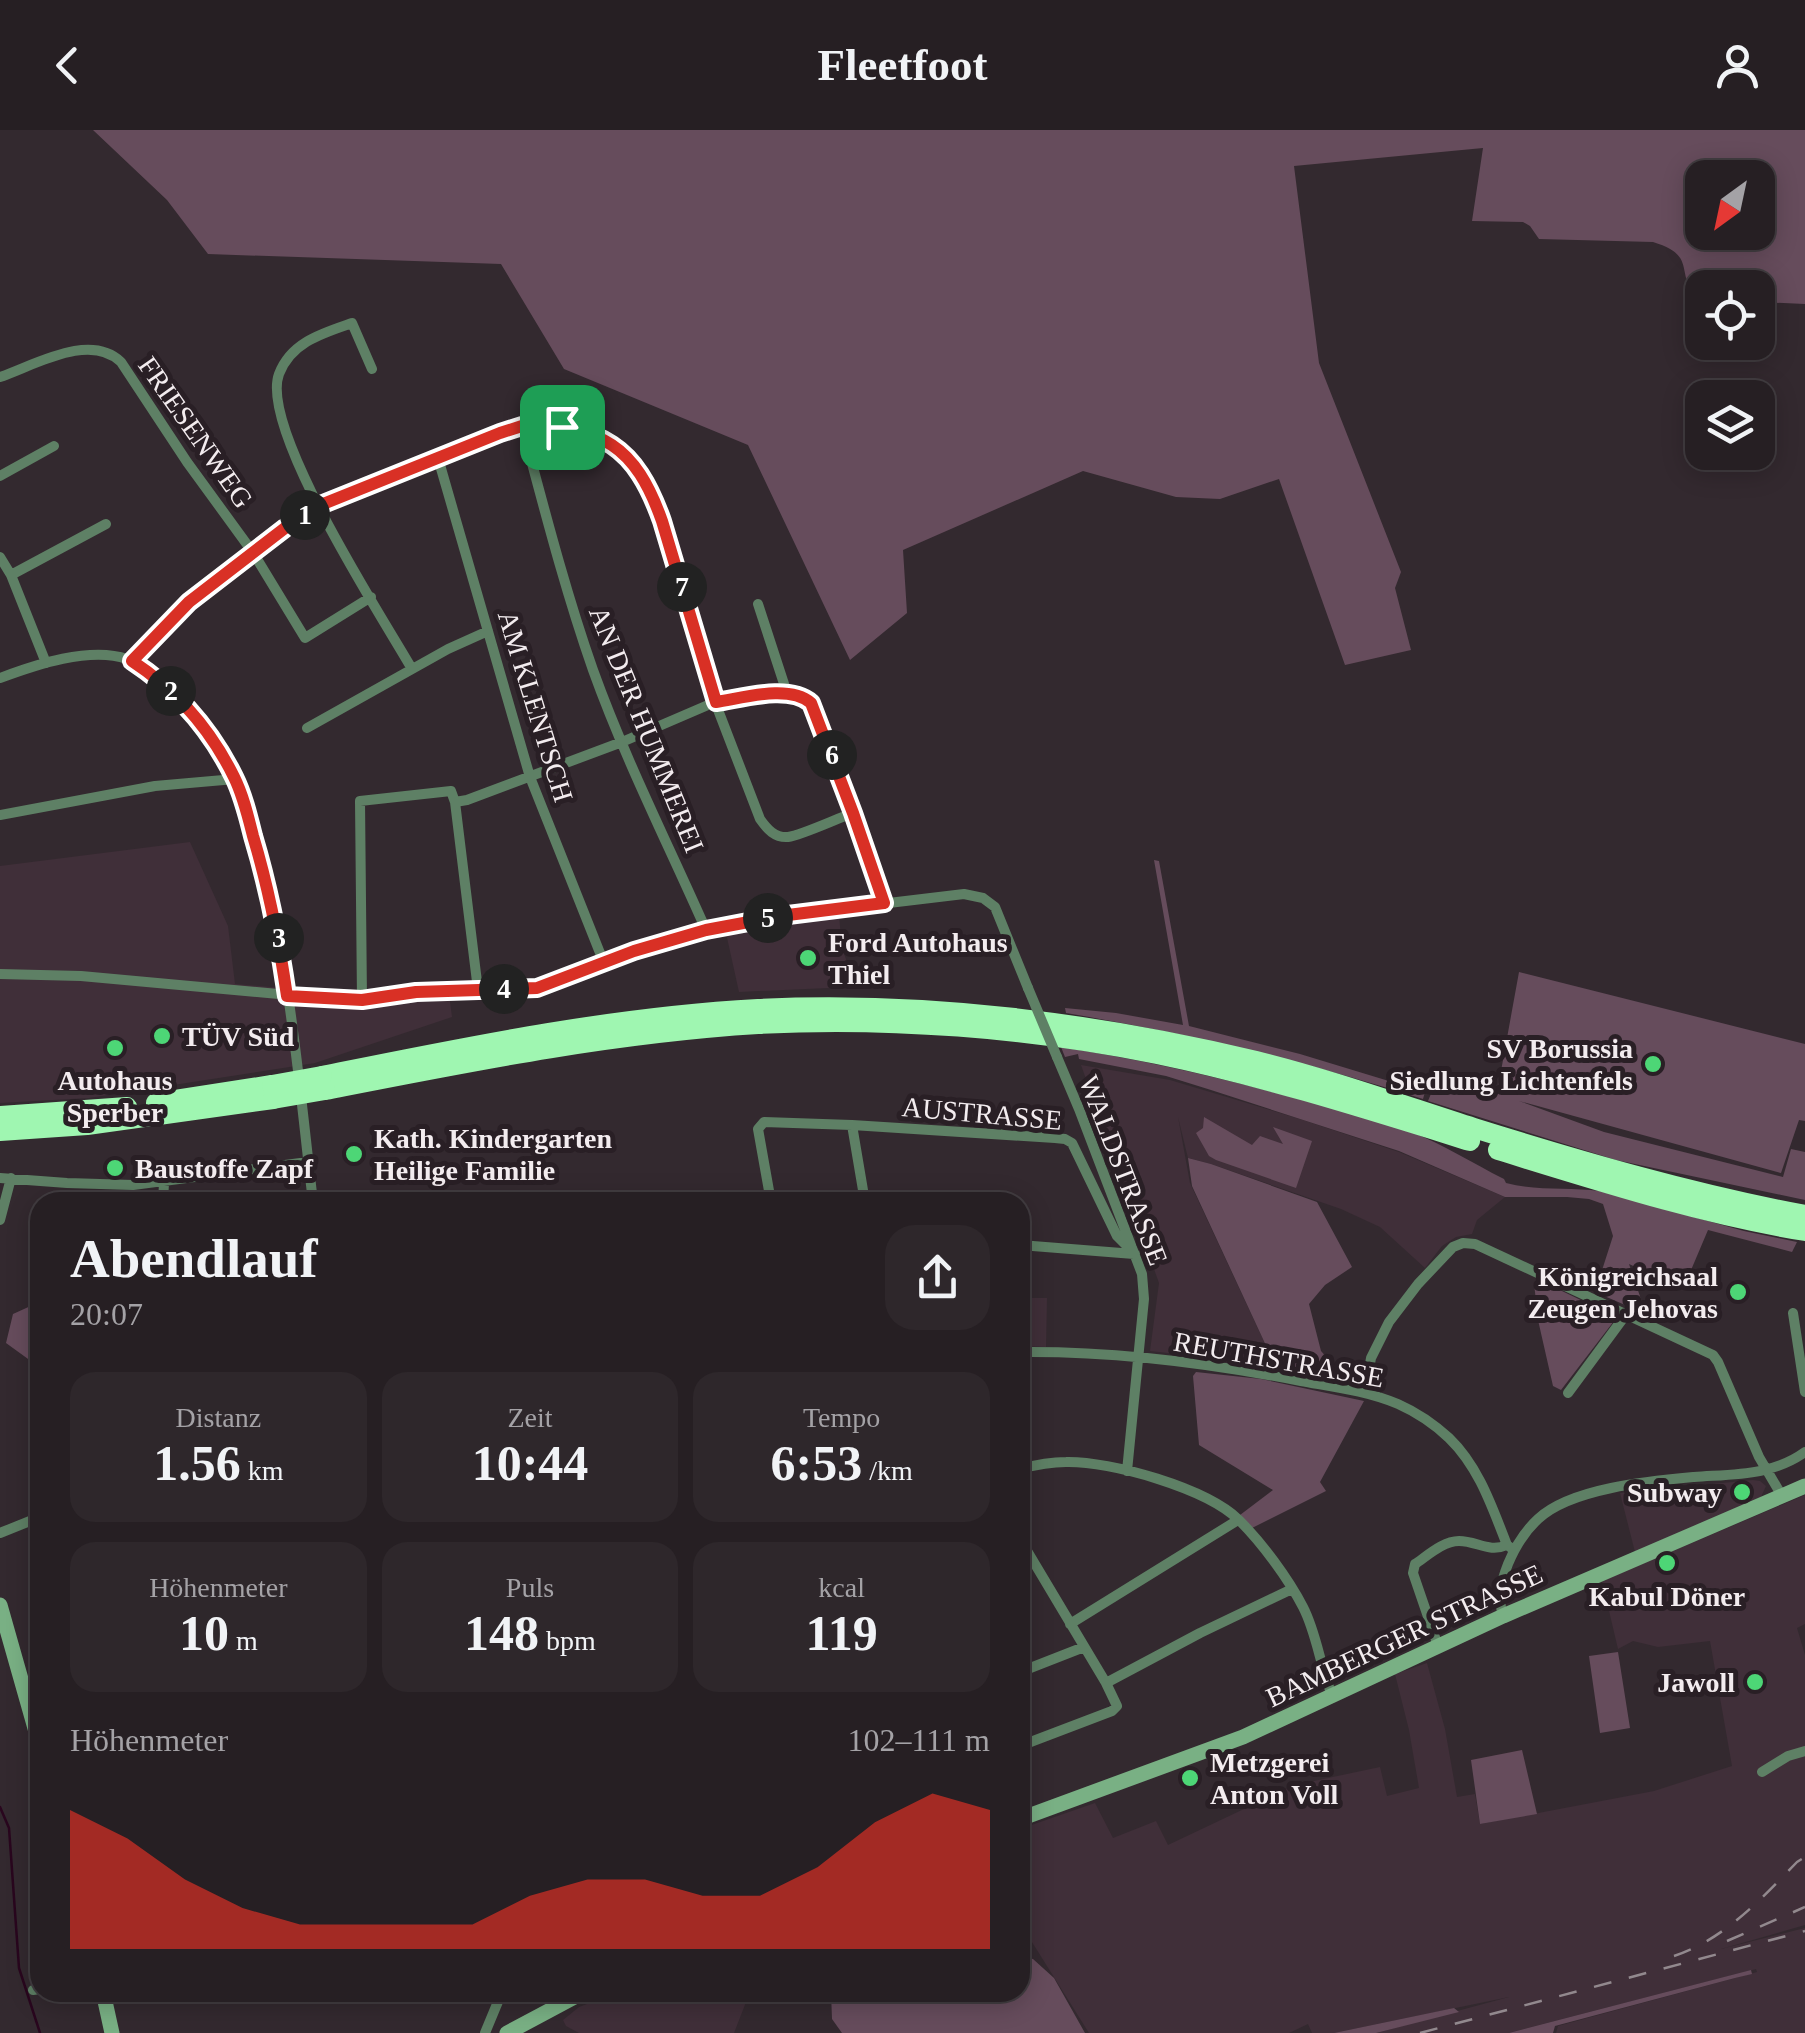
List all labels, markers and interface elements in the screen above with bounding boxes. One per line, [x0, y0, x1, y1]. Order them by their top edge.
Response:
icon: back [40, 38, 95, 93]
icon: person [1710, 38, 1765, 93]
text: Fleetfoot [818, 40, 987, 90]
north arrow [1685, 160, 1775, 250]
map controls [1685, 160, 1775, 470]
button: locate [1685, 270, 1775, 360]
street label: FRIESENWEG [132, 351, 259, 514]
button: layers [1685, 380, 1775, 470]
pin [520, 385, 605, 470]
icon: arrive [535, 400, 590, 455]
pin: 1 [280, 490, 330, 540]
text: 1 [298, 499, 312, 530]
pin: 7 [657, 562, 707, 612]
text: 7 [675, 571, 689, 602]
street label: AN DER HUMMEREI [583, 602, 710, 857]
street label: AM KLENTSCH [492, 607, 579, 806]
pin: 2 [146, 666, 196, 716]
text: 2 [164, 675, 178, 706]
pin: 6 [807, 730, 857, 780]
text: 6 [825, 739, 839, 770]
pin: 5 [743, 893, 793, 943]
text: 5 [761, 902, 775, 933]
pin: 3 [254, 913, 304, 963]
text: 3 [272, 922, 286, 953]
place label: Ford Autohaus Thiel [828, 927, 1008, 990]
marker: Ford Autohaus Thiel [797, 947, 819, 969]
pin: 4 [479, 964, 529, 1014]
text: 4 [497, 973, 511, 1004]
place label: TÜV Süd [182, 1021, 295, 1052]
marker: TÜV Süd [151, 1025, 173, 1047]
place label: SV Borussia Siedlung Lichtenfels [1390, 1033, 1633, 1096]
marker: Autohaus Sperber [104, 1037, 126, 1059]
marker: SV Borussia Siedlung Lichtenfels [1642, 1053, 1664, 1075]
place label: Autohaus Sperber [57, 1065, 173, 1128]
street label: WALDSTRASSE [1073, 1071, 1174, 1269]
street label: AUSTRASSE [901, 1091, 1063, 1136]
place label: Kath. Kindergarten Heilige Familie [374, 1123, 612, 1186]
marker: Kath. Kindergarten Heilige Familie [343, 1143, 365, 1165]
place label: Baustoffe Zapf [135, 1153, 314, 1184]
marker: Baustoffe Zapf [104, 1157, 126, 1179]
button: share [885, 1225, 990, 1330]
text: Abendlauf [70, 1228, 318, 1289]
place label: Königreichsaal Zeugen Jehovas [1527, 1261, 1718, 1324]
marker: Königreichsaal Zeugen Jehovas [1727, 1281, 1749, 1303]
text: 20:07 [70, 1296, 143, 1332]
street label: REUTHSTRASSE [1171, 1326, 1387, 1393]
text: Distanz [176, 1402, 261, 1433]
text: Zeit [507, 1402, 553, 1433]
text: Tempo [803, 1402, 880, 1433]
text: 1.56 [153, 1435, 241, 1491]
text: 10:44 [472, 1435, 588, 1491]
text: 6:53 [771, 1435, 862, 1491]
text: km [241, 1455, 283, 1486]
text: /km [862, 1455, 913, 1486]
place label: Subway [1627, 1477, 1722, 1508]
marker: Subway [1731, 1481, 1753, 1503]
marker: Kabul Döner [1656, 1552, 1678, 1574]
street label: BAMBERGER STRASSE [1261, 1558, 1547, 1713]
text: Höhenmeter [149, 1572, 288, 1603]
text: Puls [506, 1572, 554, 1603]
text: kcal [818, 1572, 865, 1603]
place label: Kabul Döner [1589, 1581, 1745, 1612]
text: 10 [179, 1605, 229, 1661]
text: 148 [464, 1605, 539, 1661]
text: 119 [806, 1605, 878, 1661]
text: m [229, 1625, 258, 1656]
text: bpm [539, 1625, 596, 1656]
place label: Jawoll [1657, 1667, 1735, 1698]
marker: Jawoll [1744, 1671, 1766, 1693]
text: Höhenmeter [70, 1722, 228, 1758]
text: 102–111 m [847, 1722, 990, 1758]
place label: Metzgerei Anton Voll [1210, 1747, 1339, 1810]
marker: Metzgerei Anton Voll [1179, 1767, 1201, 1789]

